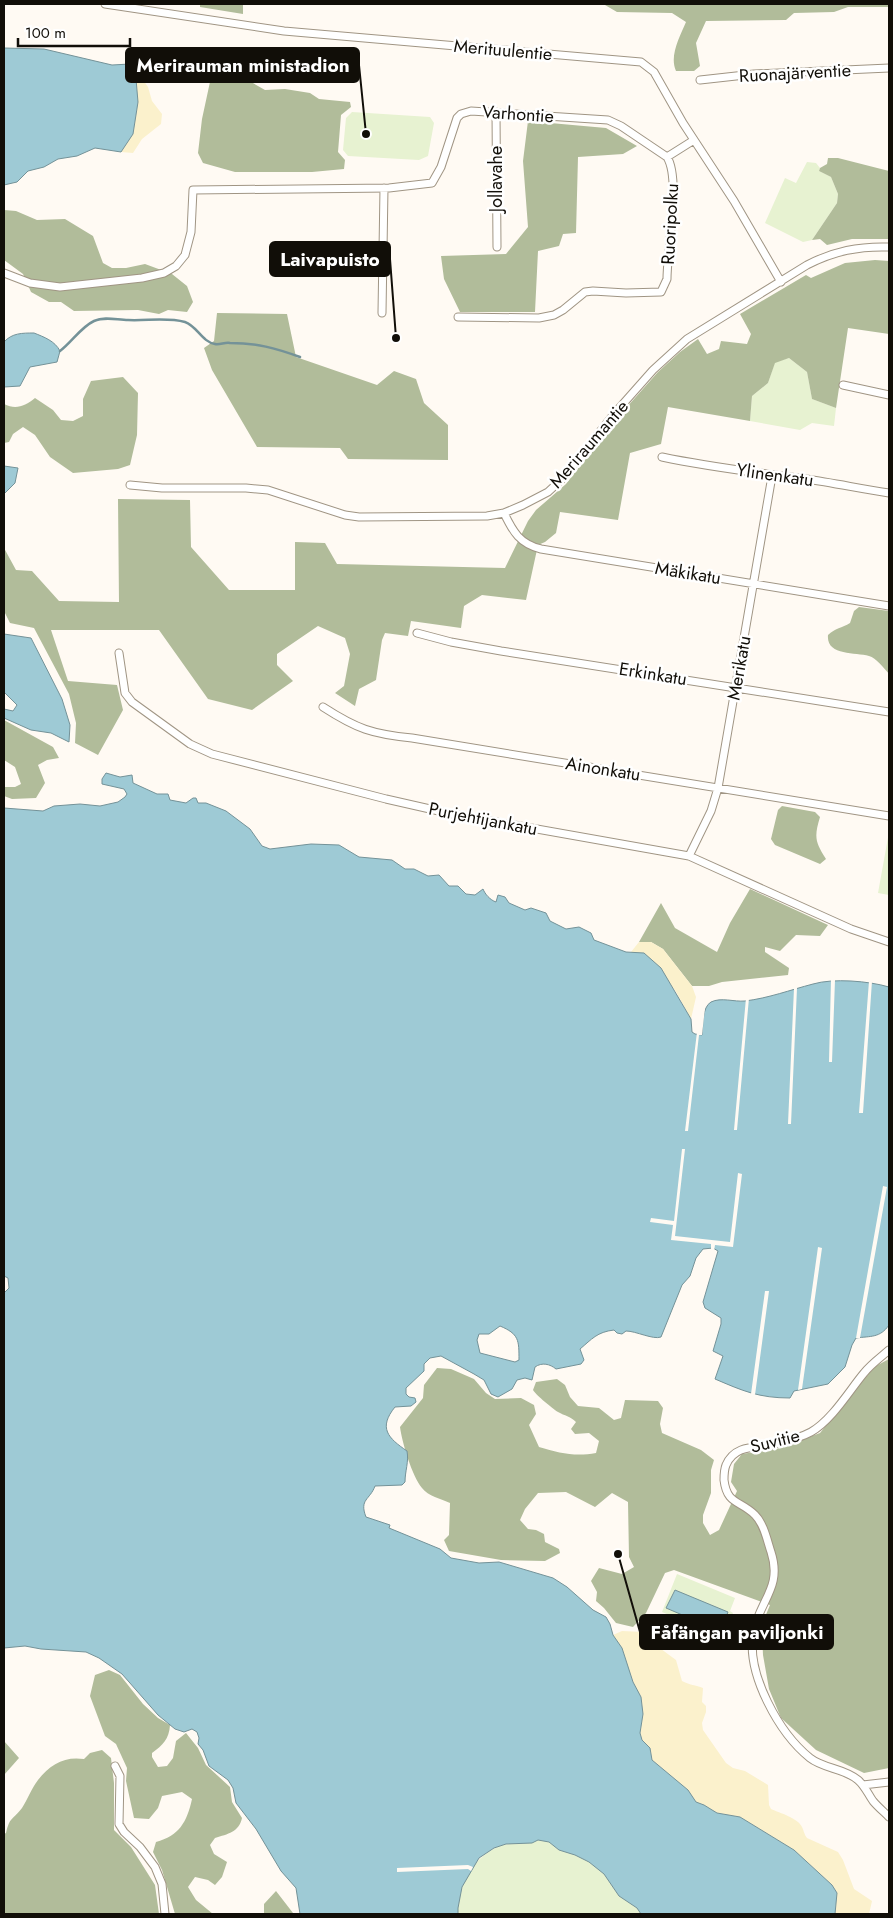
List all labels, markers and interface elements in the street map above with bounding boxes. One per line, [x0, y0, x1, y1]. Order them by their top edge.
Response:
scale bar [18, 15, 130, 47]
text: 100 m [25, 22, 66, 44]
street label: Merituulentie [453, 33, 553, 67]
callout: Merirauman ministadion [126, 48, 359, 82]
text: Merirauman ministadion [136, 52, 350, 79]
street label: Ruonajärventie [738, 57, 852, 89]
street label: Varhontie [481, 99, 555, 129]
street label: Jollavahe [483, 146, 509, 214]
street label: Ruoripolku [655, 183, 685, 265]
callout: Laivapuisto [270, 242, 390, 276]
text: Laivapuisto [280, 246, 380, 273]
street label: Meriraumantie [543, 394, 635, 494]
street label: Ylinenkatu [735, 457, 815, 493]
street label: Mäkikatu [653, 555, 723, 591]
street label: Merikatu [721, 634, 757, 702]
street label: Erkinkatu [617, 656, 689, 692]
street label: Ainonkatu [564, 750, 642, 788]
street label: Purjehtijankatu [426, 796, 540, 842]
street label: Suvitie [748, 1422, 802, 1460]
callout: Fåfängan paviljonki [640, 1615, 833, 1649]
text: Fåfängan paviljonki [651, 1619, 823, 1646]

